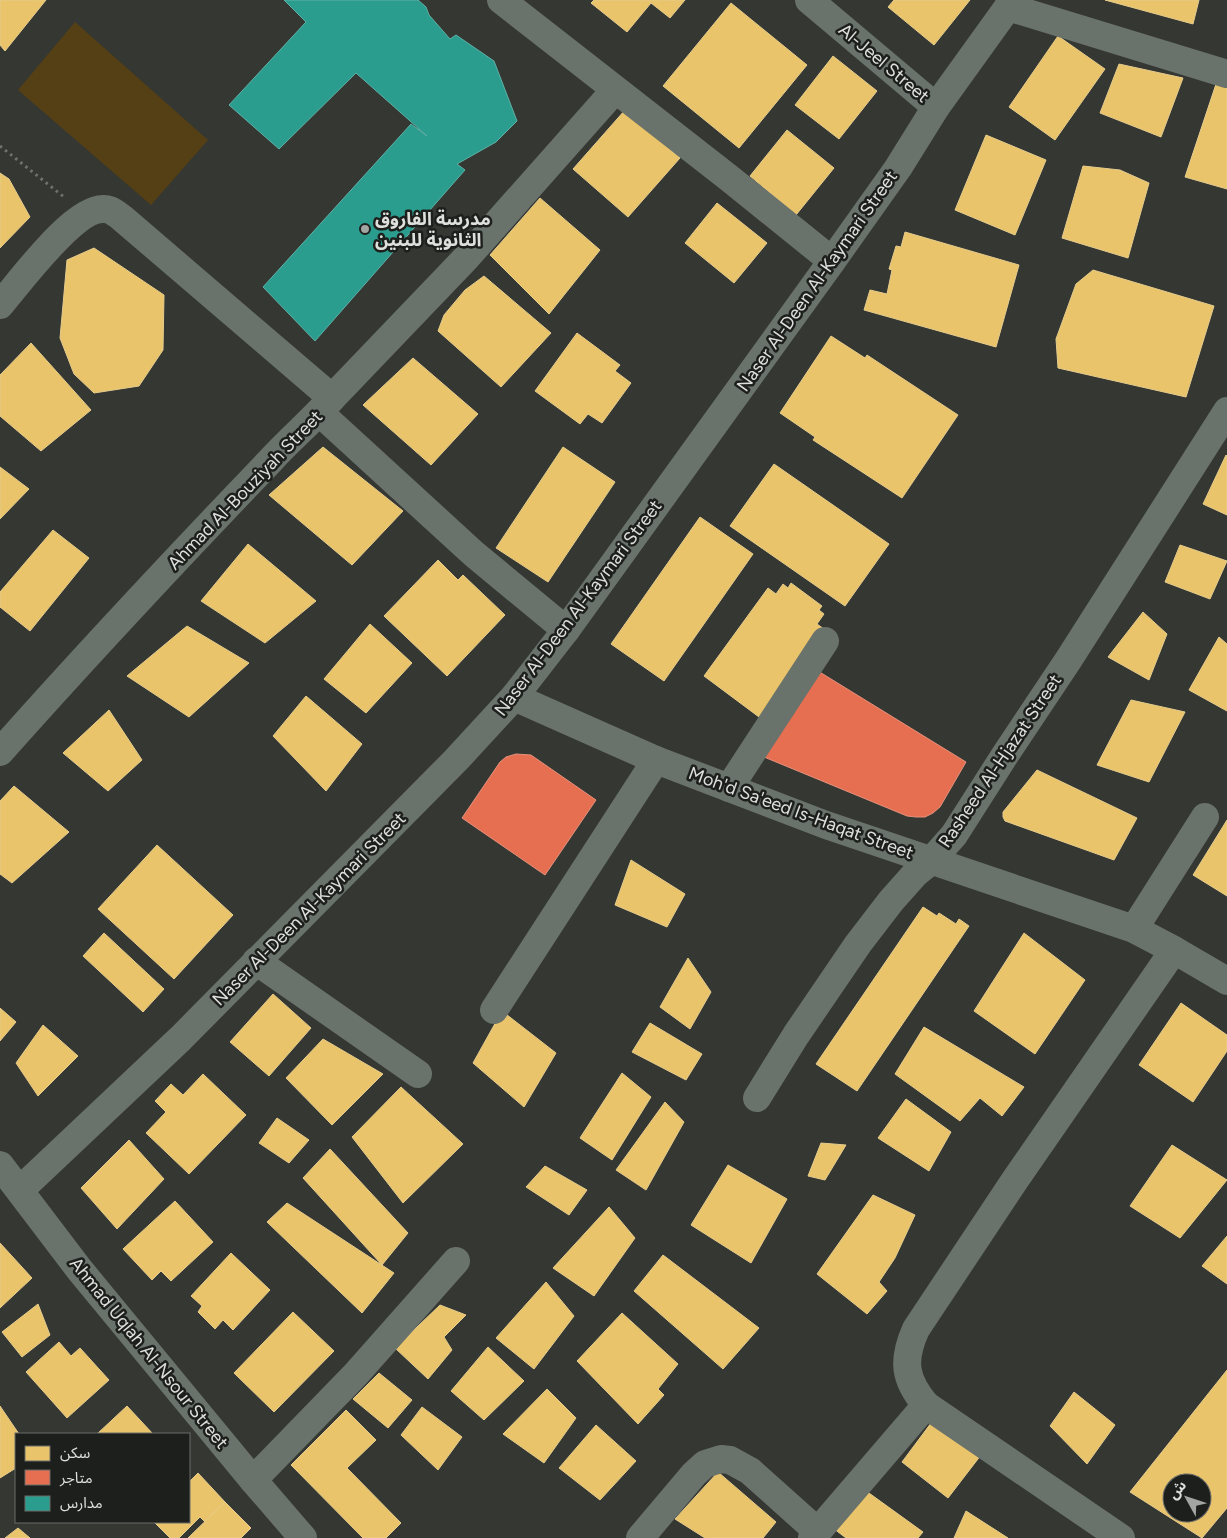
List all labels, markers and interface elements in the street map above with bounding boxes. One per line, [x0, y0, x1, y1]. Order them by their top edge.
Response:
street label: Al-Jeel Street [834, 19, 934, 107]
street label: Naser Al-Deen Al-Kaymari Street [732, 166, 902, 396]
place label: مدرسة الفاروق الثانوية للبنين [375, 208, 491, 251]
marker: مدرسة الفاروق الثانوية للبنين [359, 223, 371, 235]
street label: Ahmad Al-Bouziyah Street [163, 406, 327, 574]
street label: Naser Al-Deen Al-Kaymari Street [490, 496, 667, 720]
street label: Rasheed Al-Hjazat Street [934, 670, 1066, 852]
street label: Moh'd Sa'eed Is-Haqat Street [686, 762, 917, 864]
street label: Naser Al-Deen Al-Kaymari Street [208, 808, 410, 1010]
street label: Ahmad Uqlah Al-Nsour Street [65, 1253, 233, 1453]
legend [15, 1433, 190, 1523]
text: سكن [60, 1444, 91, 1462]
text: متاجر [59, 1469, 93, 1487]
north arrow [1162, 1473, 1212, 1523]
text: ش [1165, 1477, 1190, 1503]
text: مدارس [60, 1494, 103, 1512]

